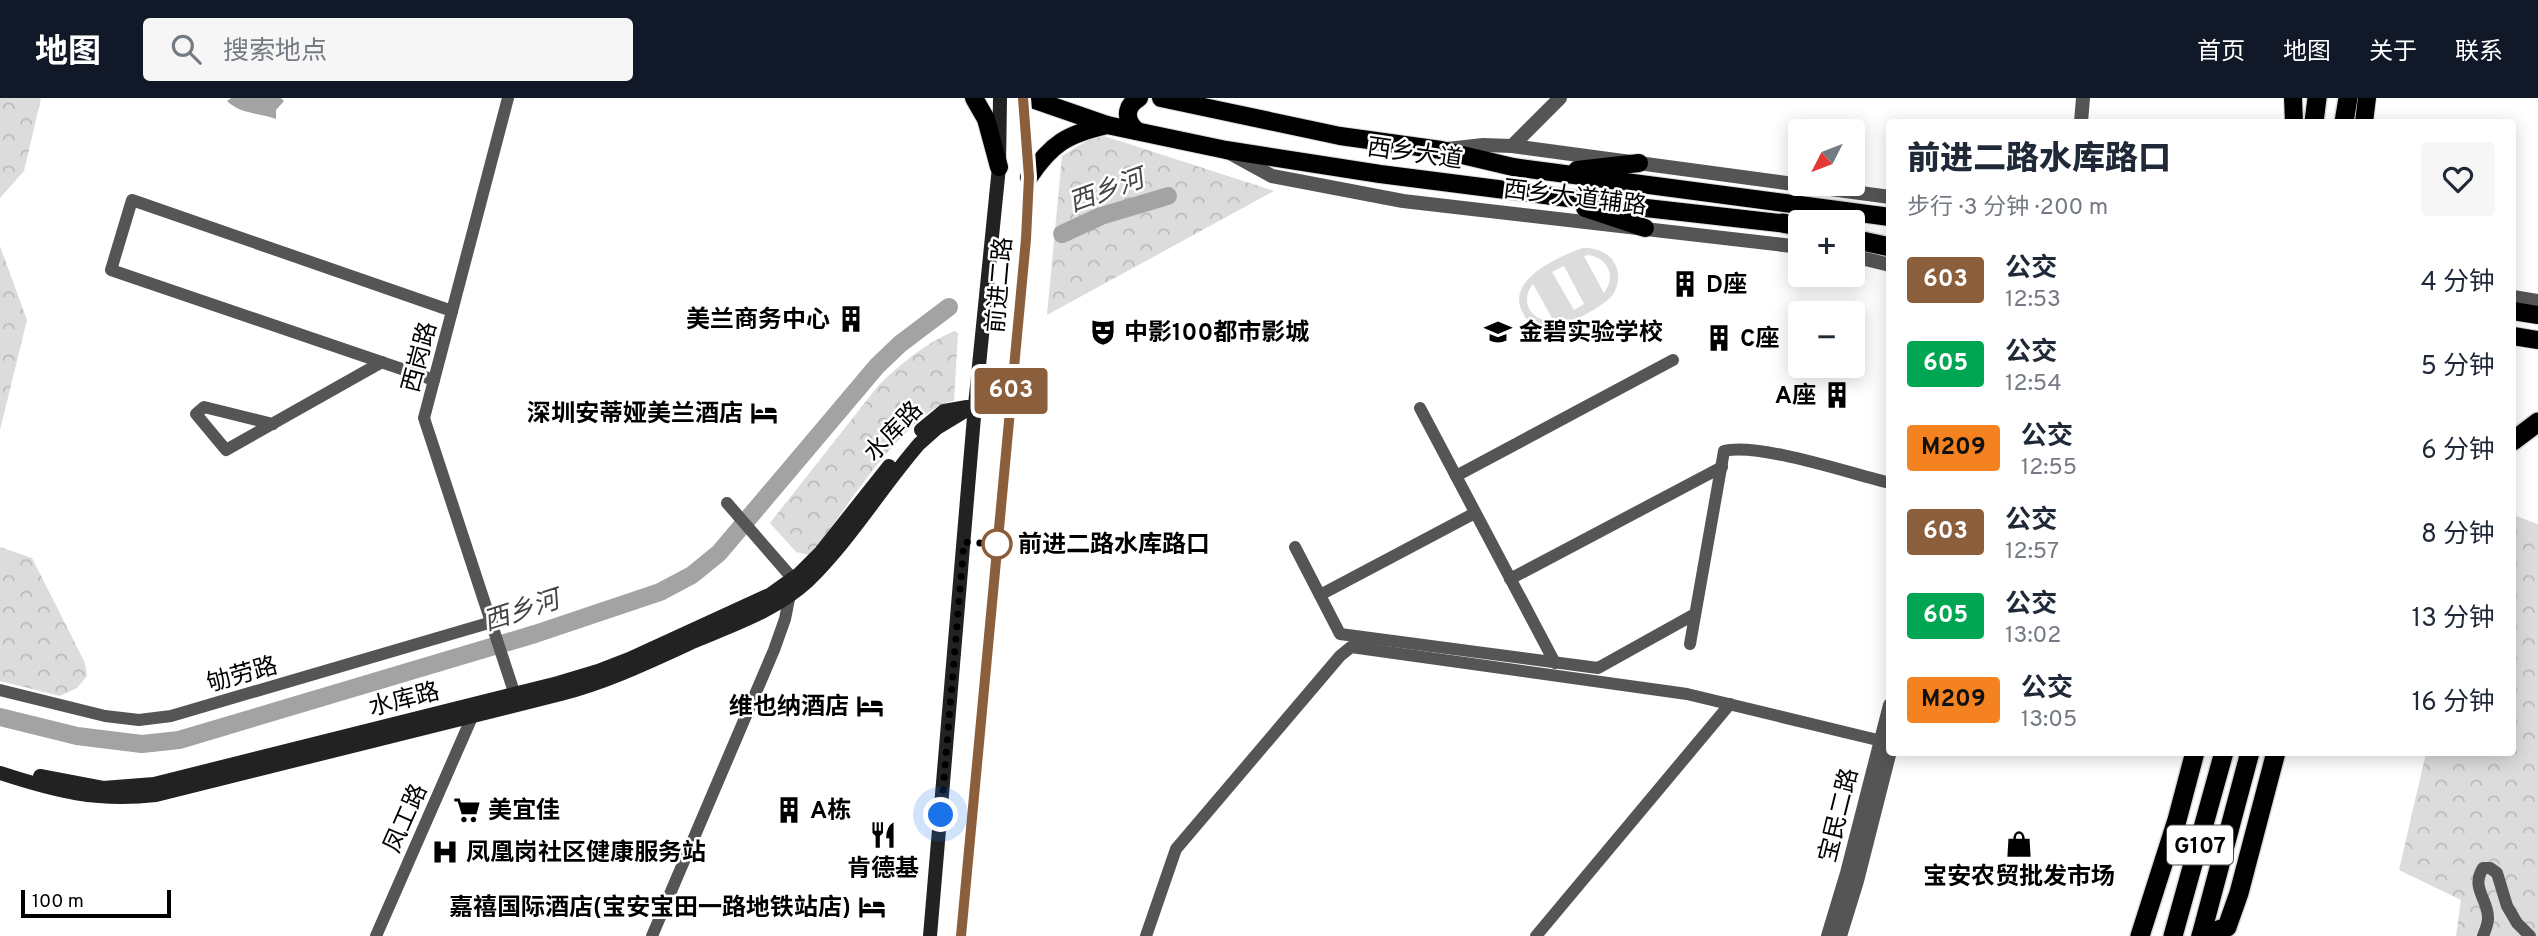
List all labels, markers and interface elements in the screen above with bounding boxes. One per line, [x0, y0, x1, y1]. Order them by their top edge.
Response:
search box [143, 18, 633, 81]
icon: search [167, 30, 205, 68]
text: 地图 [35, 33, 101, 75]
text: 搜索地点 [223, 36, 327, 69]
text: 首页 [2197, 38, 2245, 68]
text: 地图 [2283, 38, 2331, 68]
text: 关于 [2369, 38, 2417, 68]
text: 联系 [2455, 38, 2503, 68]
north arrow [1788, 119, 1866, 196]
map controls [1788, 119, 1865, 378]
street label: 西乡大道 [1365, 133, 1464, 177]
text: 前进二路水库路口 [1907, 140, 2171, 182]
button: heart [2421, 142, 2495, 216]
water label: 西乡河 [1065, 162, 1154, 221]
street label: 西乡大道辅路 [1501, 175, 1648, 223]
text: 步行 · 3 分钟 · 200 m [1907, 194, 2108, 223]
button: + [1788, 210, 1865, 287]
street label: 前进二路 [982, 236, 1020, 334]
text: 公交 [2005, 253, 2057, 286]
text: 603 [1923, 265, 1968, 295]
text: 4 分钟 [2421, 267, 2495, 300]
building icon: D座 [1670, 269, 1700, 299]
place label: D座 [1706, 271, 1747, 301]
text: 12:53 [2005, 286, 2061, 315]
button: − [1788, 301, 1865, 378]
building icon: 美兰商务中心 [836, 304, 866, 334]
place label: 美兰商务中心 [686, 306, 830, 336]
theatre icon: 中影100都市影城 [1088, 317, 1118, 347]
school or university icon: 金碧实验学校 [1483, 317, 1513, 347]
street label: 西岗路 [397, 319, 445, 396]
place label: 中影100都市影城 [1124, 319, 1309, 349]
place label: 金碧实验学校 [1519, 319, 1663, 349]
building icon: C座 [1704, 323, 1734, 353]
place label: C座 [1740, 325, 1779, 355]
text: 公交 [2005, 337, 2057, 370]
text: 605 [1923, 349, 1968, 379]
text: 5 分钟 [2421, 351, 2495, 384]
line badge: 603 [971, 368, 1051, 414]
text: 12:54 [2005, 370, 2062, 399]
text: 603 [989, 376, 1033, 406]
building icon: A座 [1822, 380, 1852, 410]
place label: A座 [1775, 382, 1816, 412]
street label: 水库路 [859, 396, 930, 469]
hotel icon: 深圳安蒂娅美兰酒店 [749, 398, 779, 428]
place label: 深圳安蒂娅美兰酒店 [527, 400, 743, 430]
text: 公交 [2021, 421, 2073, 454]
text: M209 [1921, 433, 1986, 463]
text: 6 分钟 [2421, 435, 2495, 468]
text: 12:55 [2021, 454, 2077, 483]
text: 公交 [2005, 505, 2057, 538]
text: 603 [1923, 517, 1968, 547]
text: 8 分钟 [2421, 519, 2495, 552]
marker: 前进二路水库路口 [982, 529, 1012, 559]
place label: 前进二路水库路口 [1018, 531, 1210, 561]
text: 12:57 [2005, 538, 2059, 567]
water label: 西乡河 [480, 583, 569, 640]
text: 公交 [2005, 589, 2057, 622]
text: 605 [1923, 601, 1968, 631]
text: 13 分钟 [2412, 603, 2495, 636]
text: 13:02 [2005, 622, 2061, 651]
street label: 劬劳路 [204, 652, 281, 700]
text: 公交 [2021, 673, 2073, 706]
street label: 水库路 [366, 678, 443, 724]
text: M209 [1921, 685, 1986, 715]
text: 16 分钟 [2412, 687, 2495, 720]
hotel icon: 维也纳酒店 [855, 691, 885, 721]
place label: 维也纳酒店 [729, 693, 849, 723]
text: 13:05 [2021, 706, 2077, 735]
street label: 宝民二路 [1814, 765, 1866, 866]
street label: 凤工路 [378, 780, 435, 858]
supermarket icon: 美宜佳 [452, 795, 482, 825]
building icon: A栋 [774, 795, 804, 825]
place label: 美宜佳 [488, 797, 560, 827]
place label: A栋 [810, 797, 851, 827]
your location [923, 797, 958, 832]
restaurant icon: 肯德基 [868, 820, 898, 850]
road number: G107 [2167, 825, 2233, 864]
shop icon: 宝安农贸批发市场 [2004, 829, 2034, 859]
hospital icon: 凤凰岗社区健康服务站 [430, 837, 460, 867]
place label: 凤凰岗社区健康服务站 [466, 839, 706, 869]
place label: 肯德基 [847, 855, 919, 885]
place label: 宝安农贸批发市场 [1923, 863, 2115, 893]
scale bar [21, 887, 172, 919]
text: 100 m [32, 890, 84, 914]
hotel icon: 嘉禧国际酒店(宝安宝田一路地铁站店) [857, 892, 887, 922]
place label: 嘉禧国际酒店(宝安宝田一路地铁站店) [449, 894, 851, 924]

